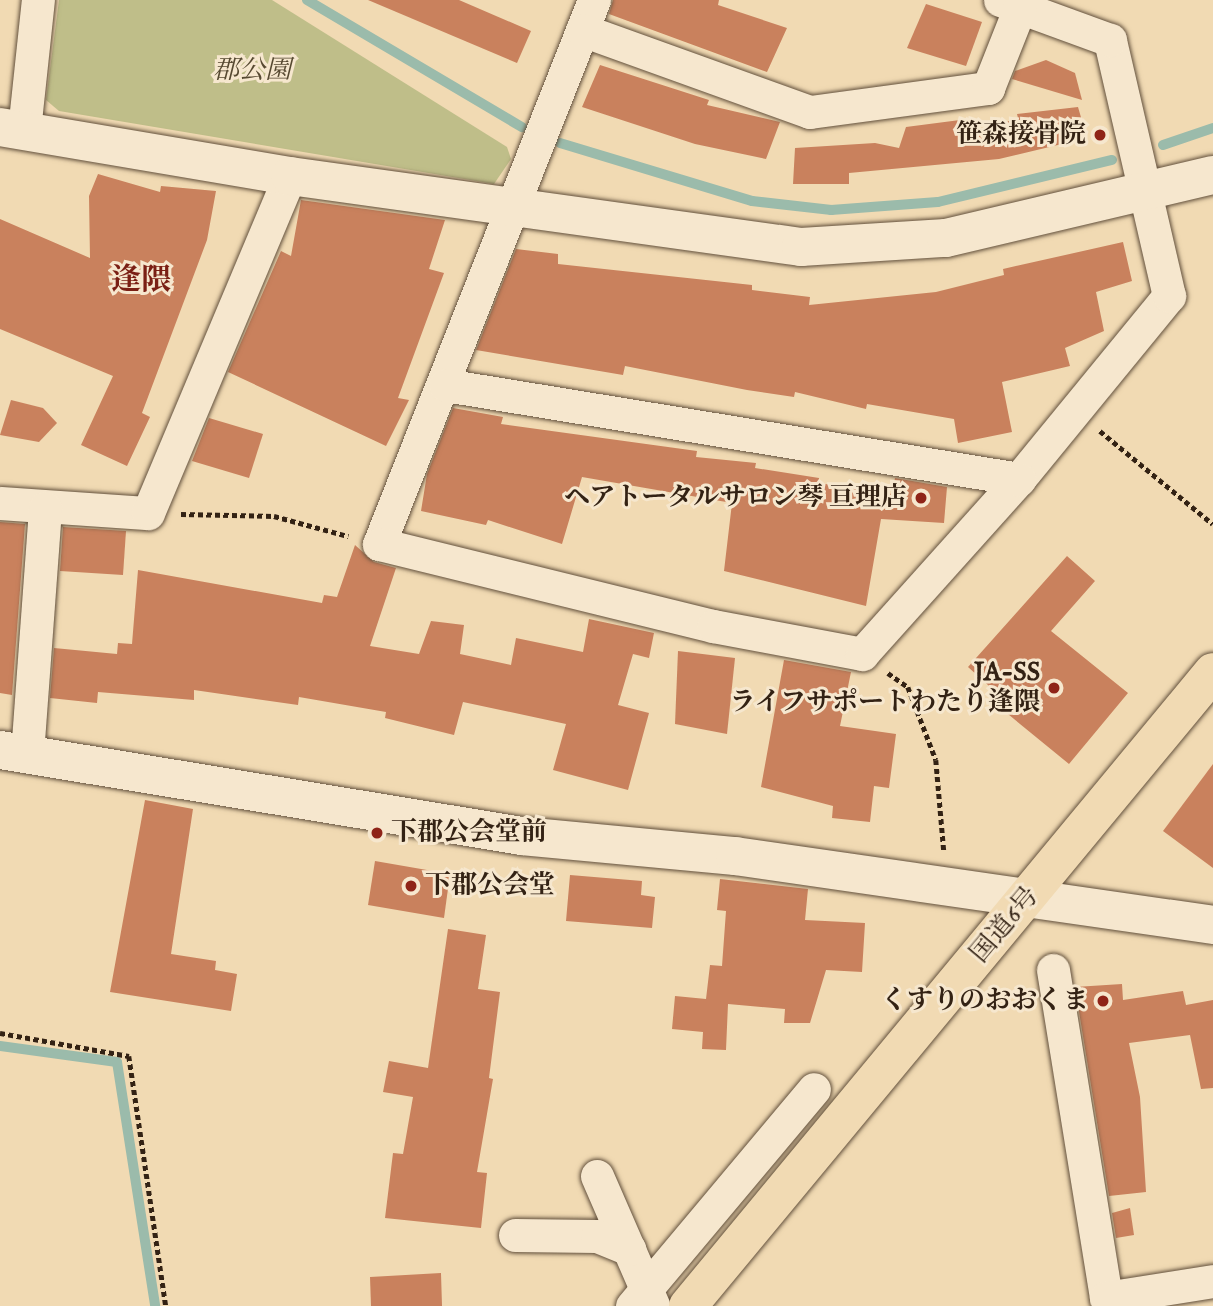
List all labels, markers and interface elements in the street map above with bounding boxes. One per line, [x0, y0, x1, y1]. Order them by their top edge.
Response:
park label: 郡公園 [213, 55, 291, 87]
place label: 笹森接骨院 [956, 119, 1086, 151]
marker: 笹森接骨院 [1092, 127, 1108, 143]
district label: 逢隈 [111, 263, 171, 299]
place label: ヘアトータルサロン琴 亘理店 [563, 482, 907, 514]
marker: ヘアトータルサロン琴 亘理店 [913, 490, 929, 506]
place label: JA-SS ライフサポートわたり逢隈 [728, 657, 1040, 718]
marker: JA-SS ライフサポートわたり逢隈 [1046, 680, 1062, 696]
place label: 下郡公会堂前 [391, 817, 547, 849]
marker: 下郡公会堂前 [369, 825, 385, 841]
place label: 下郡公会堂 [425, 870, 555, 902]
marker: 下郡公会堂 [403, 878, 419, 894]
street label: 国道6号 [964, 881, 1046, 969]
place label: くすりのおおくま [881, 985, 1089, 1017]
marker: くすりのおおくま [1095, 993, 1111, 1009]

